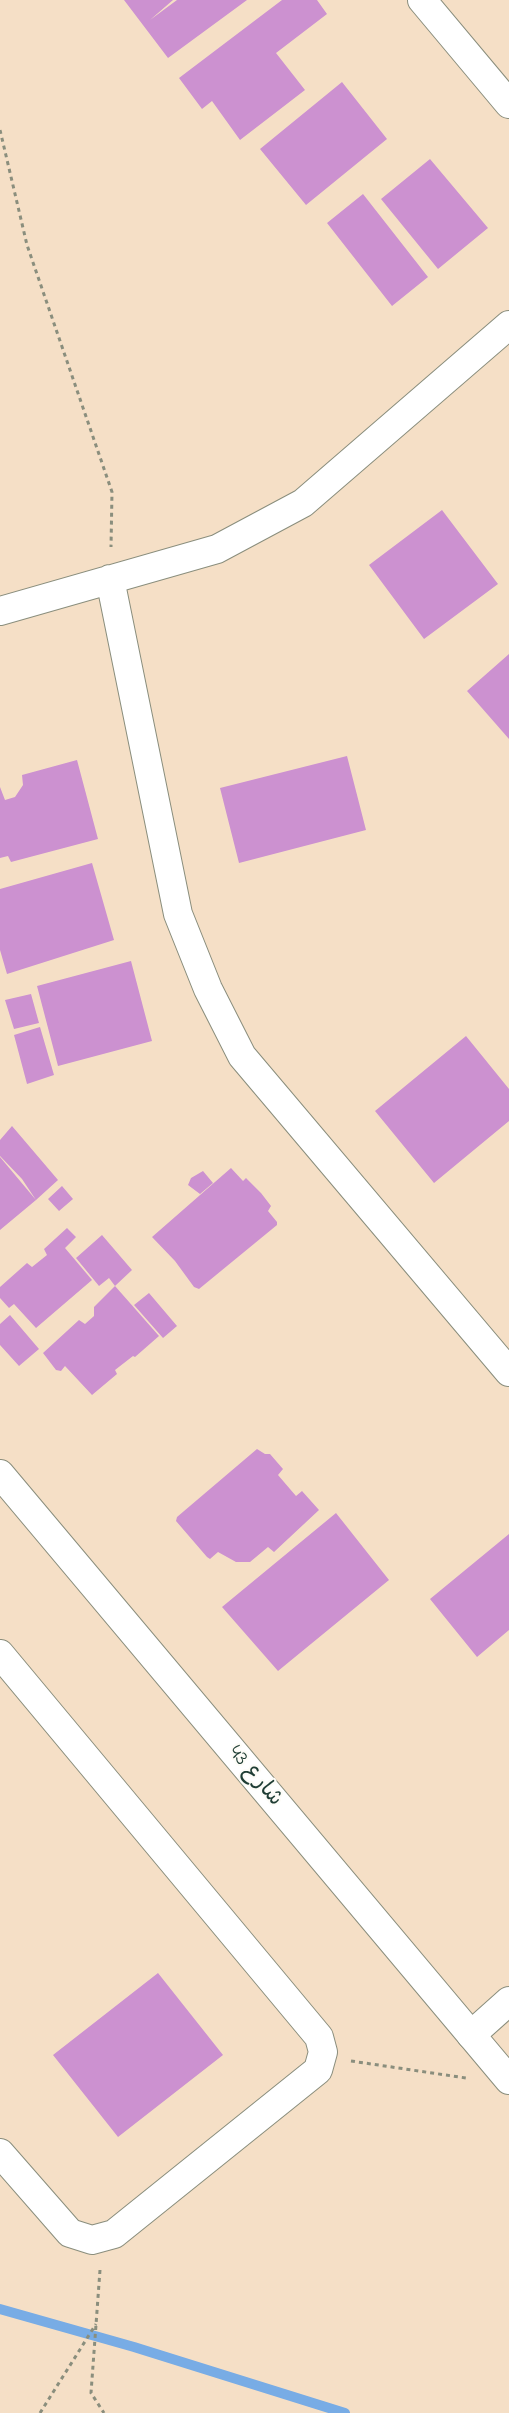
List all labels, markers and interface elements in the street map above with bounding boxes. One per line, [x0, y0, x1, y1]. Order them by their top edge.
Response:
street label: شارع 43 [221, 1741, 287, 1813]

